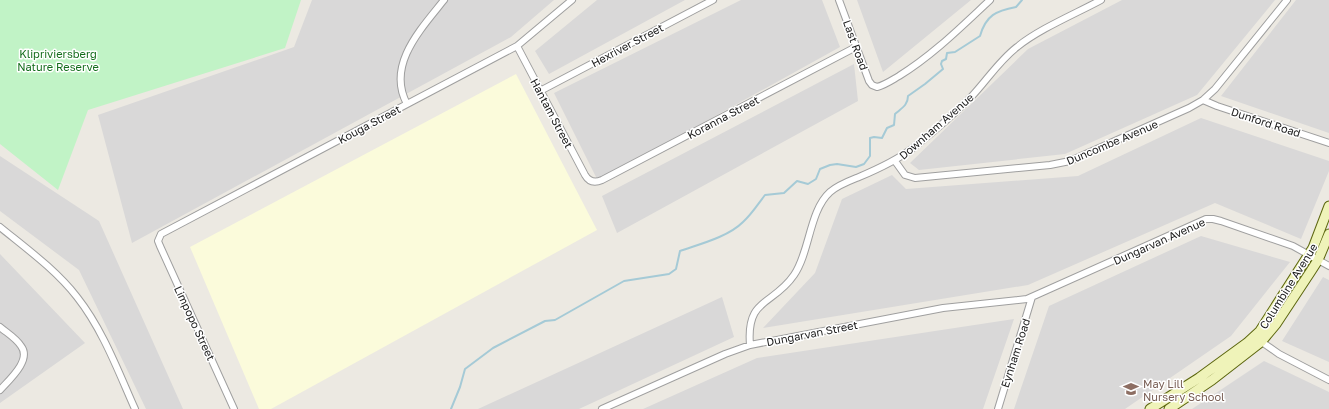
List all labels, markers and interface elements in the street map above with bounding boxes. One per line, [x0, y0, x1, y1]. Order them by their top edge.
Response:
street label: Last Road [841, 18, 871, 72]
street label: Hexriver Street [589, 21, 665, 69]
park label: Klipriviersberg Nature Reserve [17, 47, 99, 73]
street label: Hantam Street [528, 76, 576, 150]
street label: Downham Avenue [896, 90, 976, 162]
street label: Koranna Street [685, 93, 761, 141]
street label: Kouga Street [336, 102, 402, 146]
street label: Dunford Road [1230, 105, 1302, 139]
street label: Duncombe Avenue [1064, 117, 1160, 167]
street label: Dungarvan Avenue [1111, 215, 1207, 267]
street label: Columbine Avenue [1256, 241, 1320, 331]
street label: Limpopo Street [172, 284, 218, 362]
street label: Eynham Road [998, 317, 1032, 389]
street label: Dungarvan Street [765, 318, 859, 348]
place label: May Lill Nursery School [1143, 377, 1225, 403]
school or university icon: May Lill Nursery School [1122, 380, 1140, 398]

